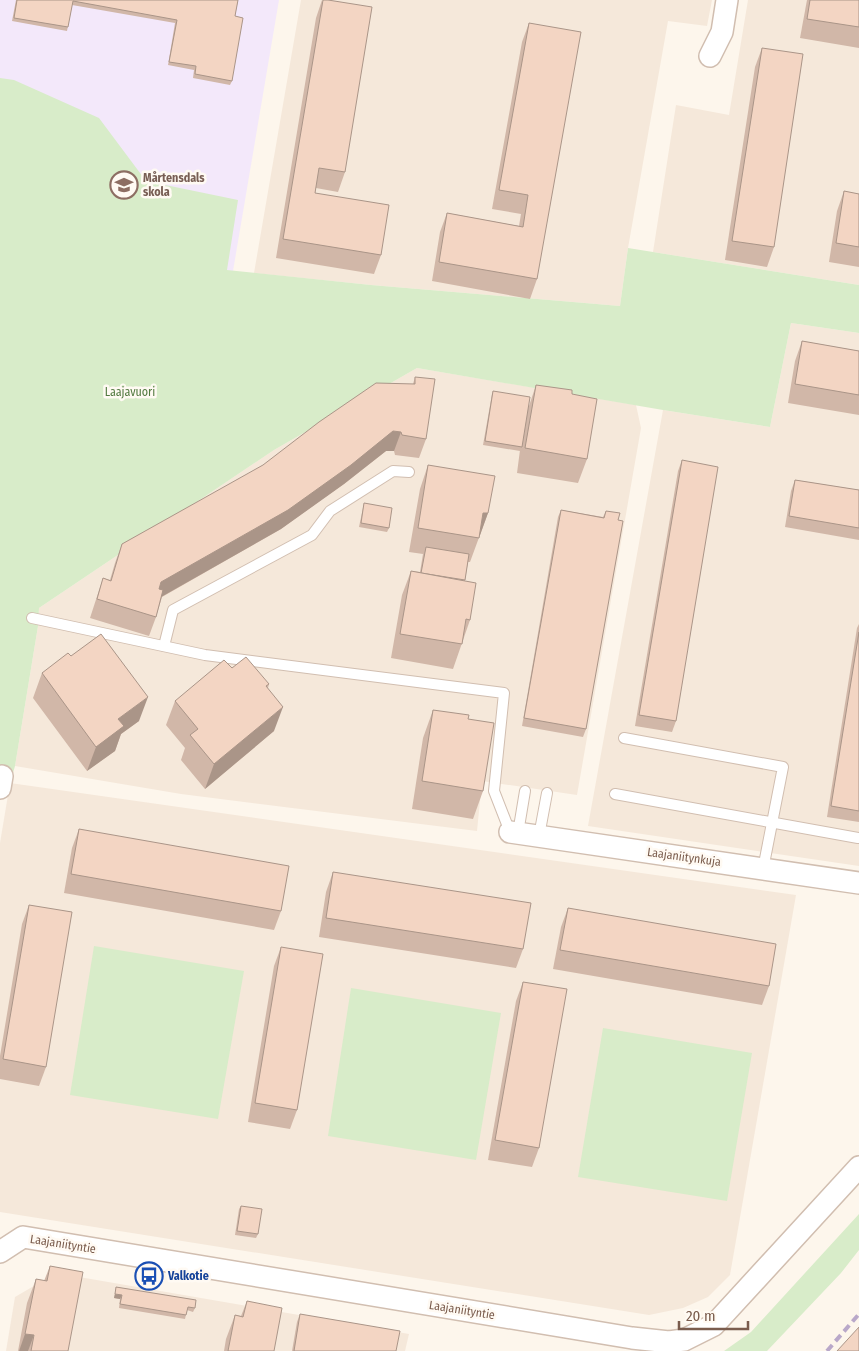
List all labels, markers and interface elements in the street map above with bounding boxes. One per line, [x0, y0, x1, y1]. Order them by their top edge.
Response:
school or university icon: Mårtensdals skola [109, 170, 139, 200]
place label: Mårtensdals skola [143, 171, 205, 199]
park label: Laajavuori [105, 385, 155, 399]
street label: Laajaniitynkuja [646, 845, 722, 869]
street label: Laajaniityntie [29, 1232, 97, 1256]
bus stop icon: Valkotie [134, 1261, 164, 1291]
place label: Valkotie [167, 1269, 209, 1283]
street label: Laajaniityntie [428, 1298, 496, 1322]
scale bar [679, 1298, 748, 1330]
text: 20 m [686, 1307, 716, 1325]

